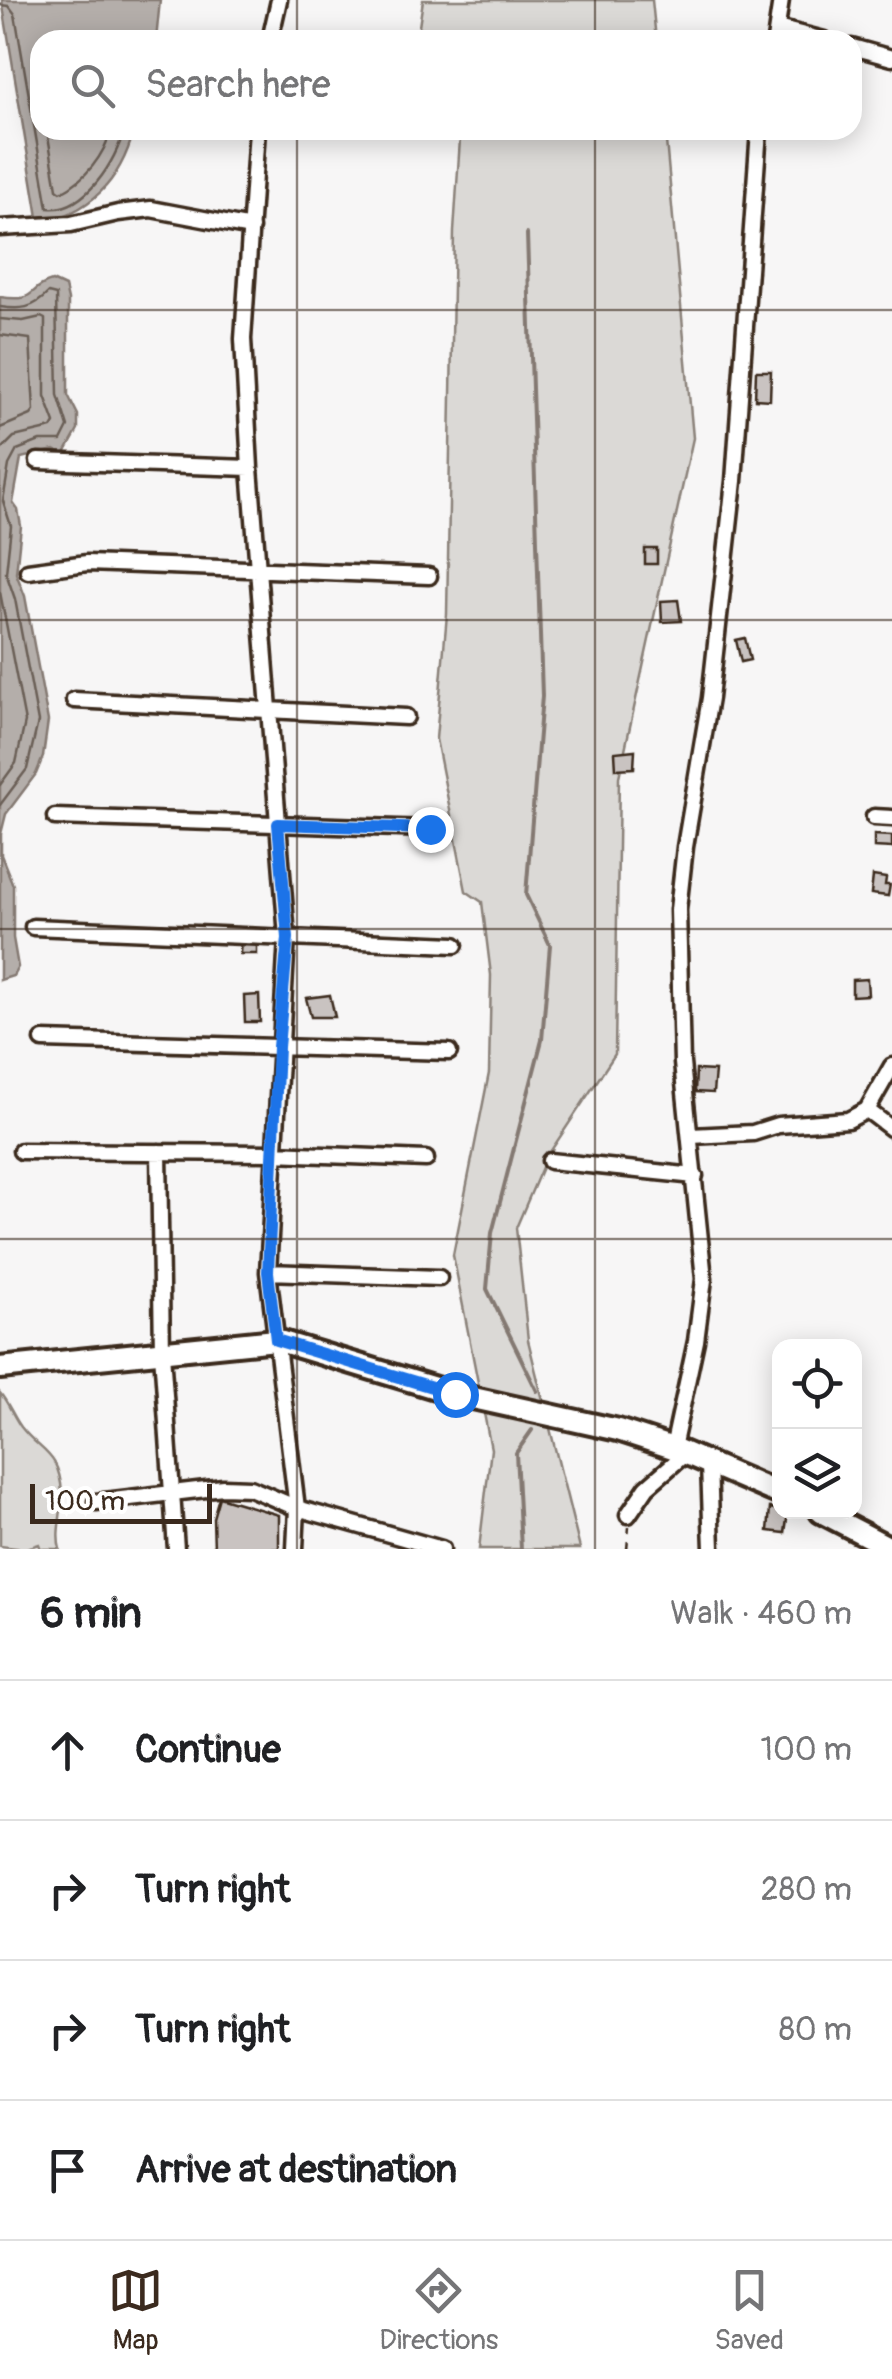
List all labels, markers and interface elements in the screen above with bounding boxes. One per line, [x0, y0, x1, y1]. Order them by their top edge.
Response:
search box [30, 30, 862, 140]
icon: search [65, 58, 120, 113]
text: Search here [145, 61, 331, 109]
route end [408, 807, 454, 853]
map controls [772, 1339, 862, 1519]
button: locate [772, 1339, 862, 1429]
route start [433, 1372, 479, 1418]
button: layers [772, 1429, 862, 1519]
scale bar [30, 1479, 212, 1524]
text: 100 m [45, 1484, 125, 1519]
text: 6 min [40, 1588, 142, 1640]
text: Walk · 460 m [670, 1594, 852, 1634]
icon: ahead [40, 1723, 95, 1778]
text: Continue [135, 1726, 281, 1774]
text: 100 m [760, 1730, 852, 1770]
icon: right [40, 1863, 95, 1918]
text: Turn right [135, 1866, 290, 1914]
text: 280 m [761, 1870, 852, 1910]
icon: right [40, 2003, 95, 2058]
text: Turn right [135, 2006, 290, 2054]
text: 80 m [779, 2010, 852, 2050]
icon: arrive [40, 2143, 95, 2198]
text: Arrive at destination [135, 2146, 457, 2194]
tab: Map [108, 2263, 163, 2358]
tab: Directions [379, 2263, 498, 2358]
tab: Saved [714, 2263, 784, 2358]

